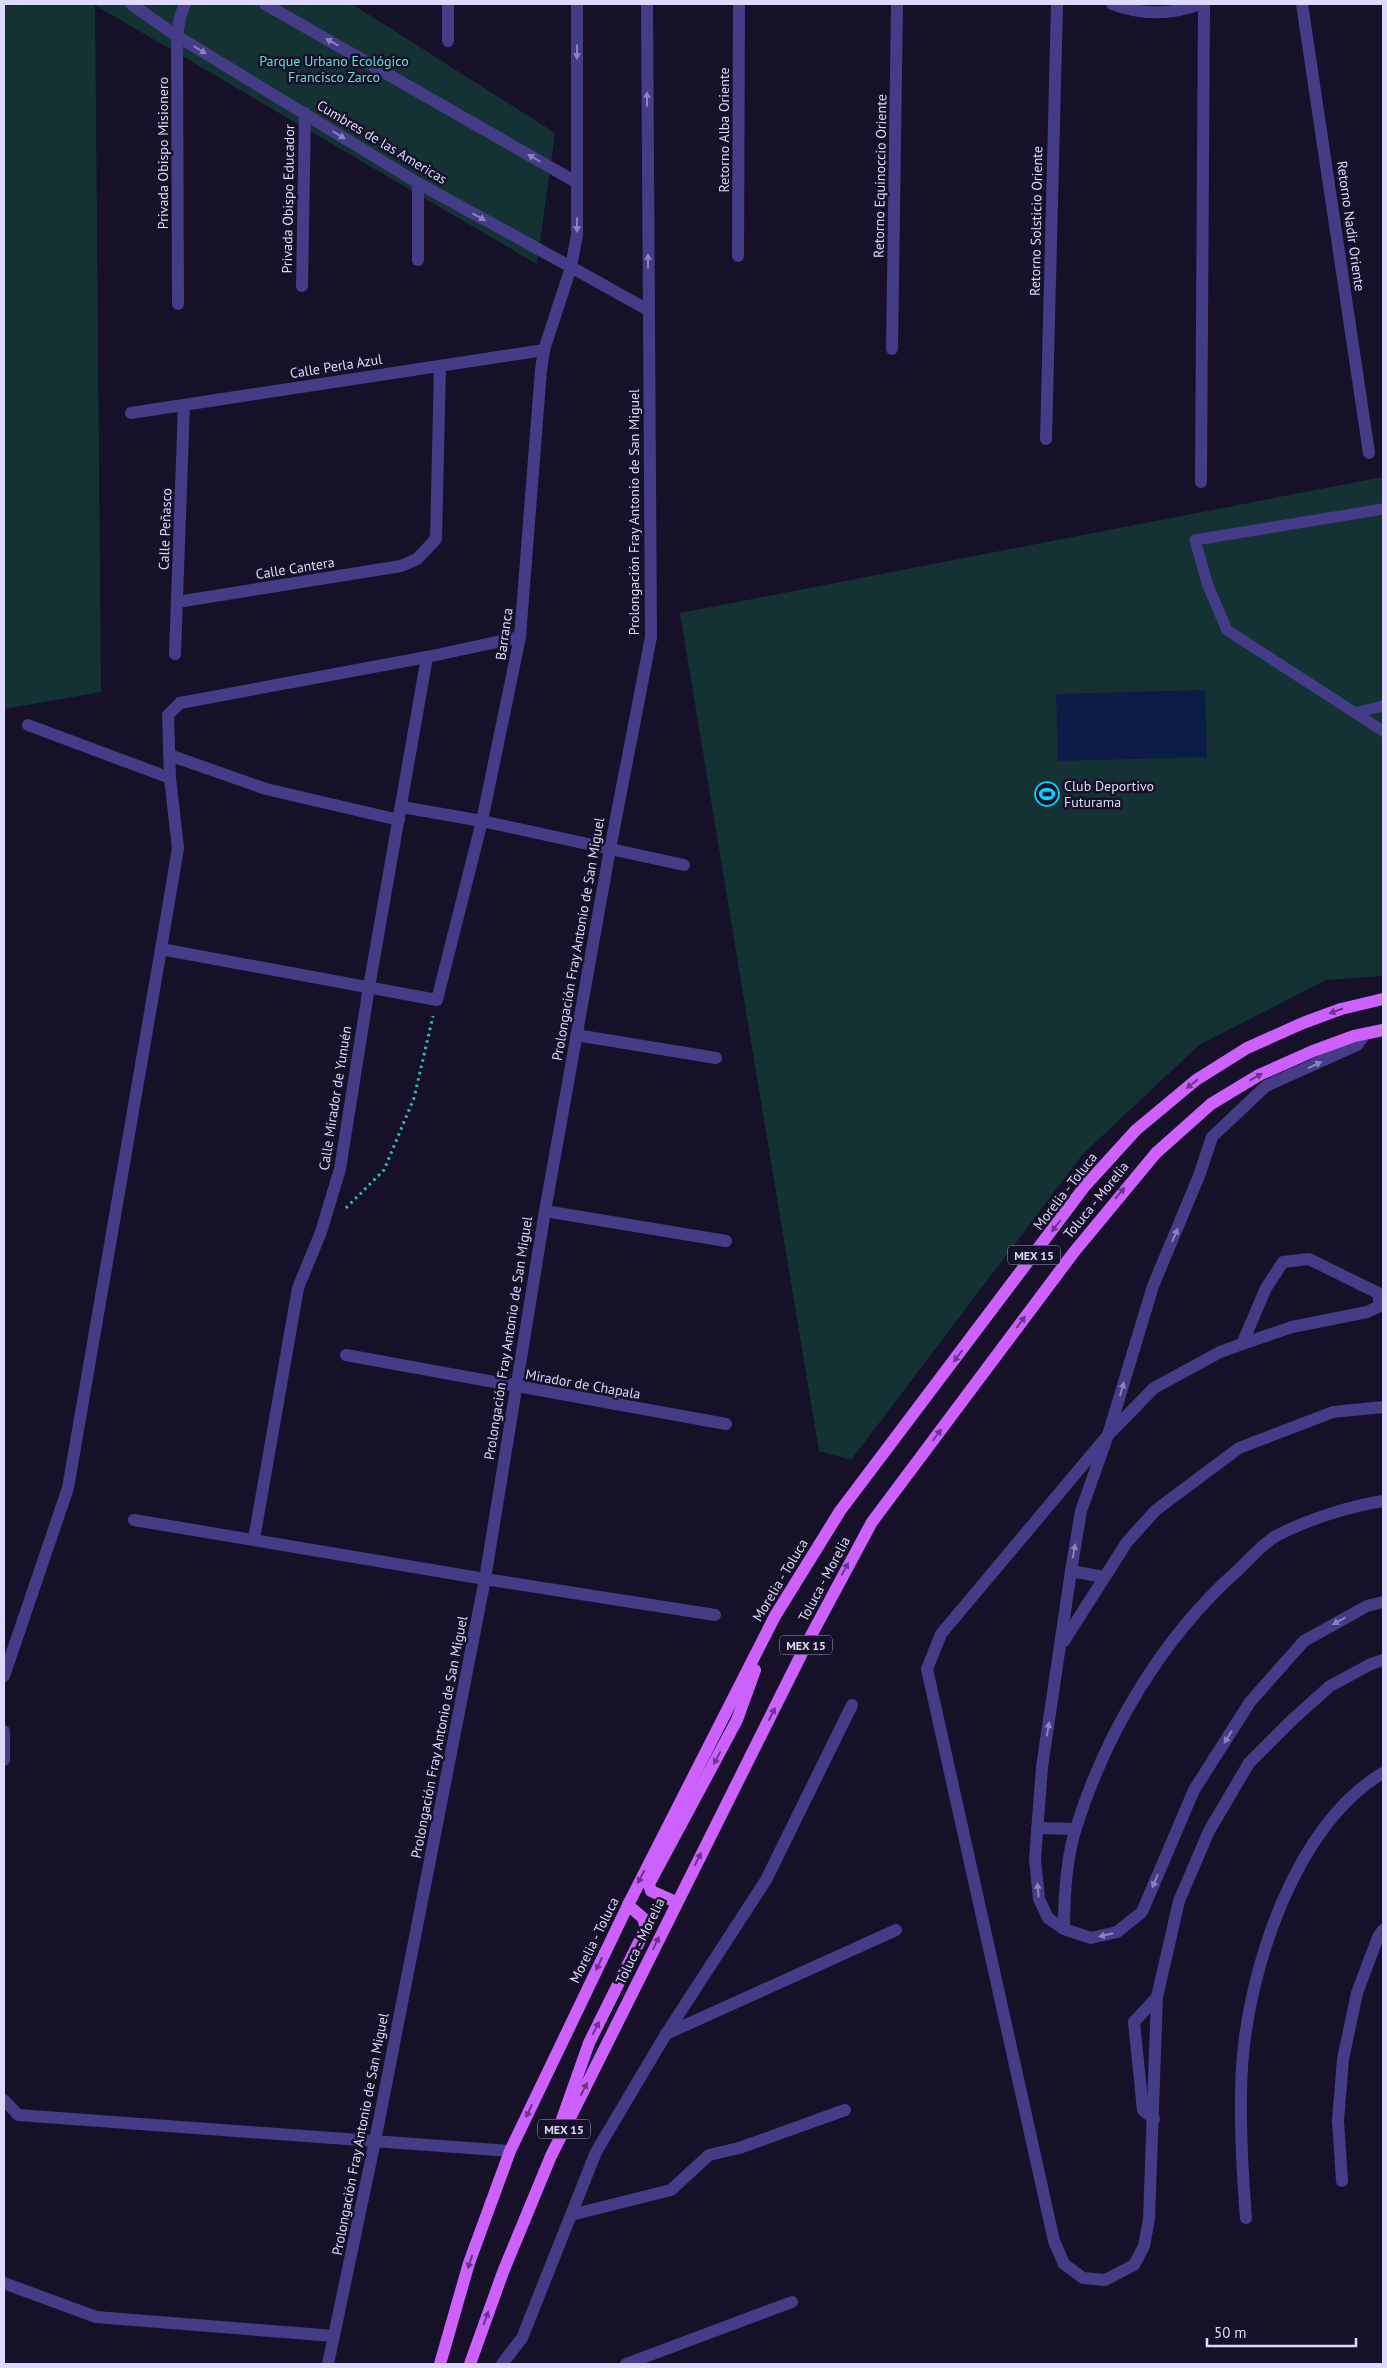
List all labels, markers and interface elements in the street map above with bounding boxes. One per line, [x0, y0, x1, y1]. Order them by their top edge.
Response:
one-way arrow [325, 38, 339, 47]
one-way arrow [573, 45, 581, 61]
one-way arrow [194, 46, 207, 55]
park label: Parque Urbano Ecológico Francisco Zarco [259, 52, 409, 86]
street label: Retorno Alba Oriente [715, 67, 733, 193]
street label: Privada Obispo Misionero [154, 77, 172, 229]
one-way arrow [643, 90, 651, 106]
street label: Retorno Equinoccio Oriente [870, 94, 890, 258]
street label: Cumbres de las Americas [314, 96, 450, 188]
street label: Privada Obispo Educador [278, 124, 298, 274]
one-way arrow [333, 130, 346, 139]
street label: Retorno Solsticio Oriente [1026, 146, 1046, 296]
one-way arrow [527, 153, 541, 162]
street label: Retorno Nadir Oriente [1333, 160, 1369, 292]
one-way arrow [472, 213, 487, 221]
one-way arrow [573, 217, 581, 233]
one-way arrow [644, 253, 652, 269]
street label: Calle Perla Azul [289, 350, 383, 382]
street label: Prolongación Fray Antonio de San Miguel [625, 389, 643, 635]
street label: Calle Peñasco [155, 488, 175, 570]
street label: Calle Cantera [254, 553, 336, 583]
street label: Barranca [491, 607, 517, 661]
place label: Club Deportivo Futurama [1064, 777, 1154, 811]
sports icon: Club Deportivo Futurama [1034, 781, 1060, 807]
street label: Prolongación Fray Antonio de San Miguel [548, 816, 608, 1062]
one-way arrow [1328, 1007, 1343, 1015]
street label: Calle Mirador de Yunuén [315, 1024, 355, 1172]
one-way arrow [1308, 1060, 1322, 1068]
one-way arrow [1249, 1073, 1262, 1082]
one-way arrow [1186, 1078, 1199, 1089]
street label: Morelia - Toluca [1029, 1149, 1101, 1233]
street label: Toluca - Morelia [1059, 1158, 1133, 1242]
one-way arrow [1114, 1188, 1126, 1200]
street label: Prolongación Fray Antonio de San Miguel [480, 1215, 536, 1461]
one-way arrow [1051, 1219, 1061, 1233]
one-way arrow [1171, 1228, 1179, 1242]
road number: MEX 15 [1008, 1246, 1060, 1264]
one-way arrow [1016, 1315, 1026, 1329]
one-way arrow [953, 1349, 964, 1362]
street label: Mirador de Chapala [524, 1365, 642, 1403]
one-way arrow [1119, 1381, 1127, 1396]
one-way arrow [931, 1429, 942, 1442]
street label: Toluca - Morelia [794, 1533, 854, 1625]
street label: Morelia - Toluca [748, 1535, 812, 1625]
one-way arrow [1071, 1542, 1079, 1558]
one-way arrow [841, 1563, 850, 1576]
street label: Prolongación Fray Antonio de San Miguel [407, 1614, 471, 1860]
one-way arrow [1332, 1617, 1346, 1626]
road number: MEX 15 [780, 1636, 832, 1654]
one-way arrow [768, 1707, 776, 1721]
one-way arrow [1044, 1720, 1052, 1736]
one-way arrow [1223, 1730, 1233, 1743]
one-way arrow [713, 1750, 721, 1765]
one-way arrow [694, 1852, 702, 1866]
one-way arrow [637, 1870, 645, 1885]
one-way arrow [1150, 1874, 1158, 1888]
one-way arrow [1034, 1882, 1042, 1898]
street label: Morelia - Toluca [565, 1894, 623, 1986]
street label: Toluca - Morelia [611, 1895, 669, 1987]
one-way arrow [1098, 1931, 1113, 1939]
one-way arrow [652, 1936, 660, 1950]
one-way arrow [595, 1957, 603, 1971]
street label: Prolongación Fray Antonio de San Miguel [328, 2011, 392, 2257]
one-way arrow [592, 2021, 600, 2035]
one-way arrow [580, 2081, 588, 2096]
one-way arrow [525, 2104, 533, 2118]
road number: MEX 15 [538, 2120, 590, 2138]
one-way arrow [466, 2255, 474, 2270]
one-way arrow [483, 2311, 490, 2326]
scale bar [1207, 2316, 1356, 2348]
text: 50 m [1214, 2323, 1247, 2342]

